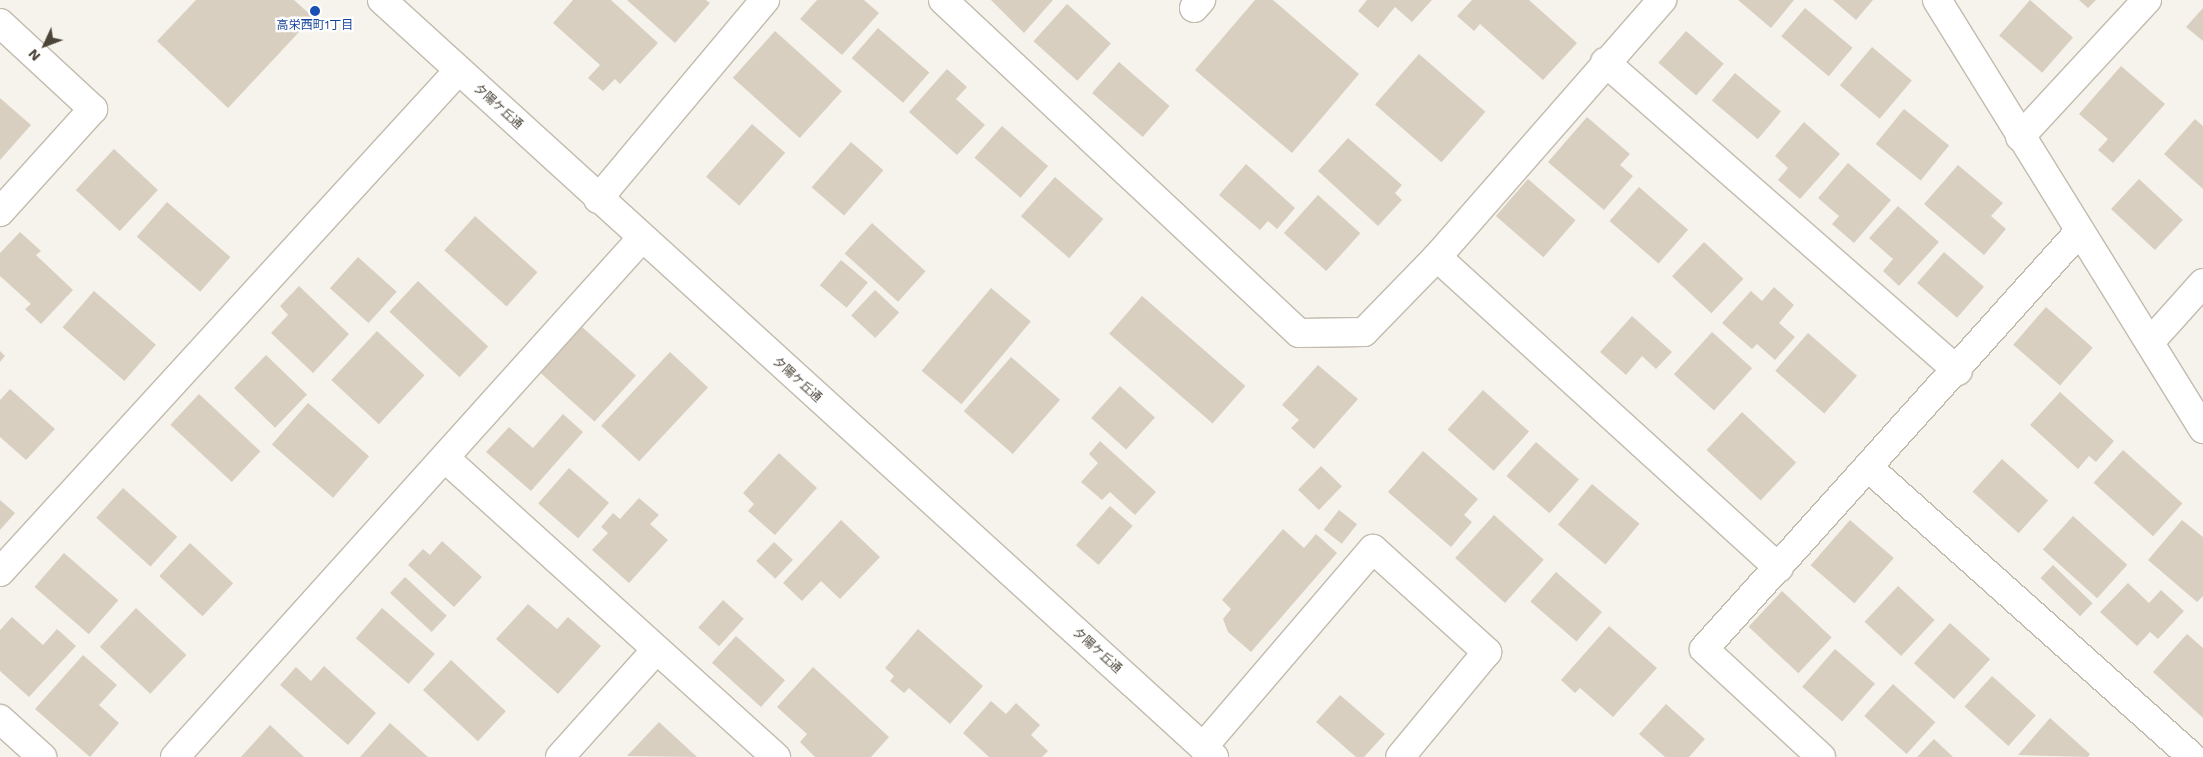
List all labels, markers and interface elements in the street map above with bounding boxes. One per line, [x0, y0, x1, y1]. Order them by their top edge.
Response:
marker: 高栄西町1丁目 [309, 5, 321, 17]
place label: 高栄西町1丁目 [277, 19, 353, 33]
north arrow [20, 20, 70, 70]
text: N [25, 46, 43, 64]
street label: 夕陽ケ丘通 [471, 82, 525, 132]
street label: 夕陽ケ丘通 [770, 355, 824, 405]
street label: 夕陽ケ丘通 [1070, 626, 1124, 676]

